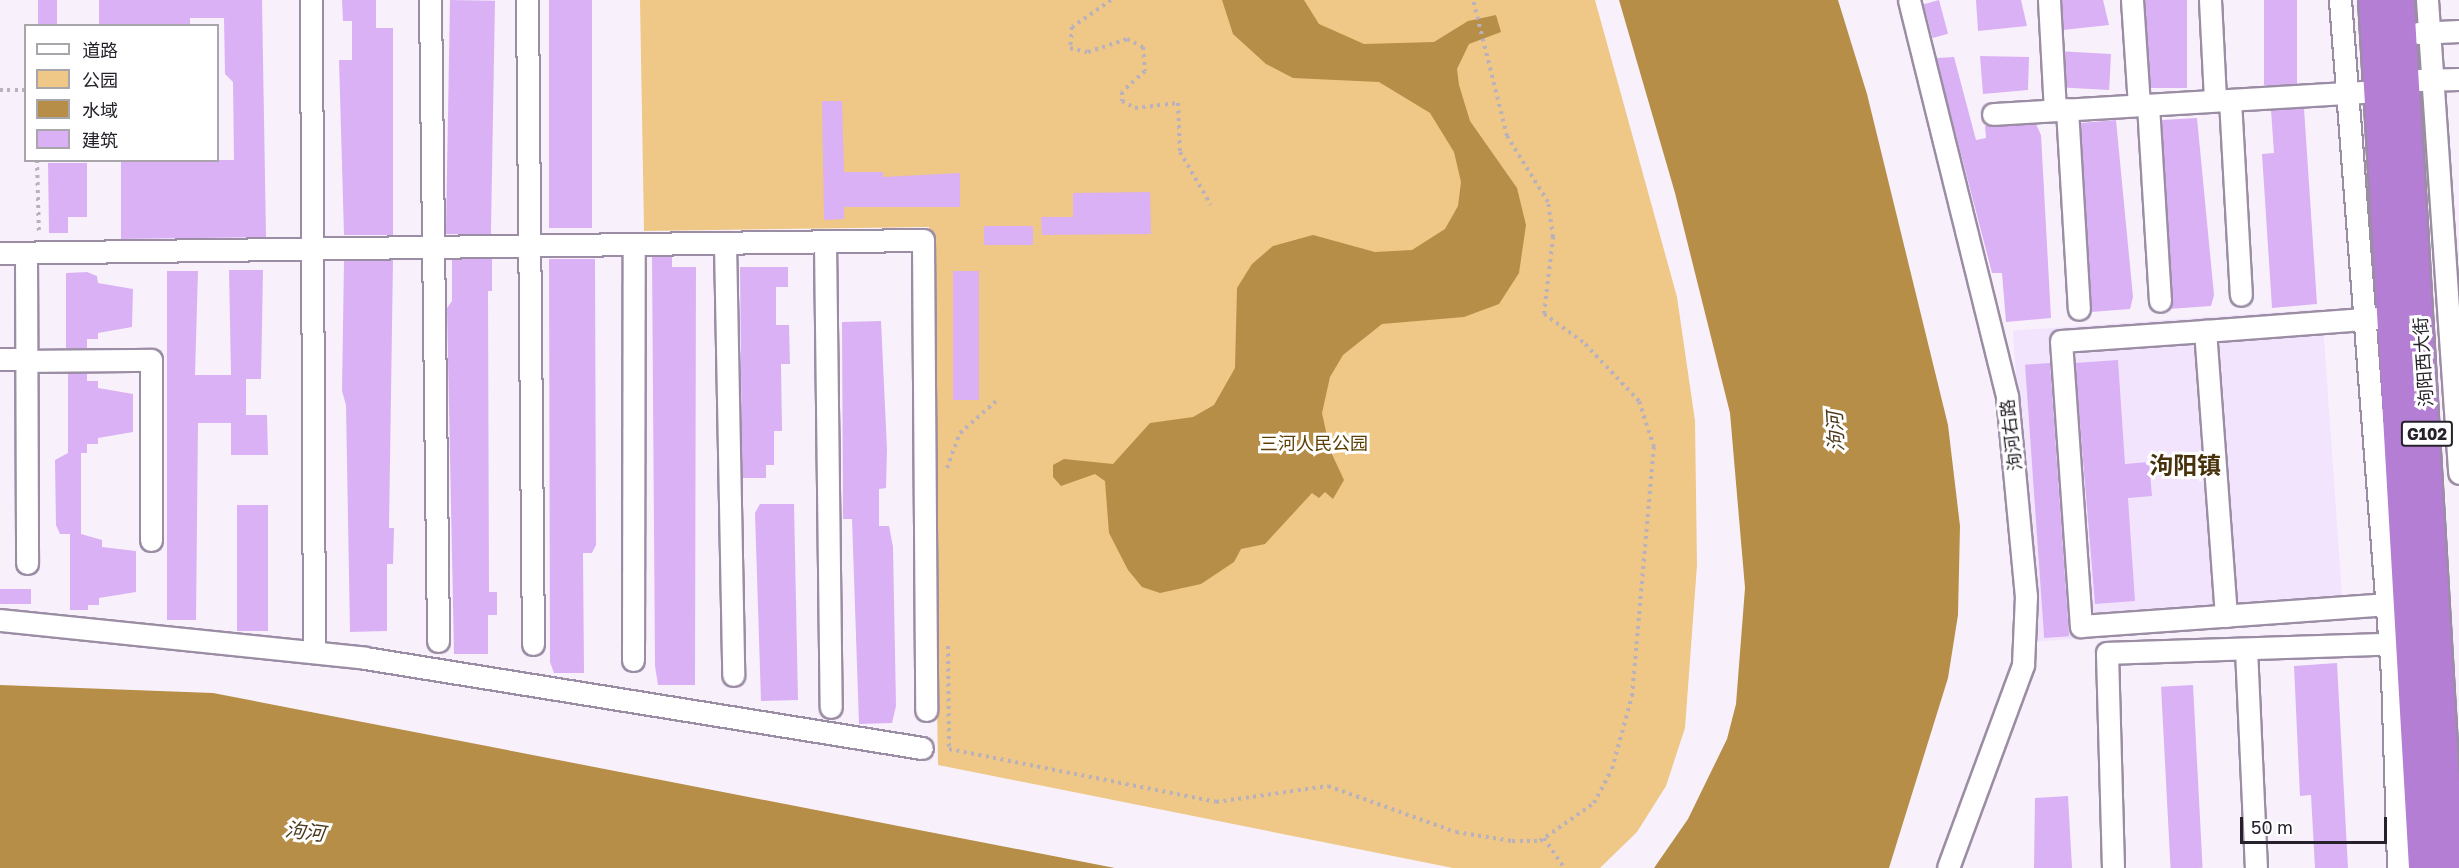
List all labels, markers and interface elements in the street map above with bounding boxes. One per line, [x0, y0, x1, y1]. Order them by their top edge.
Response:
legend [24, 24, 219, 162]
text: 道路 [82, 39, 118, 61]
text: 公园 [82, 69, 118, 91]
text: 水域 [82, 99, 118, 121]
text: 建筑 [82, 129, 118, 151]
street label: 泃阳西大街 [2409, 316, 2437, 408]
street label: 泃河右路 [1996, 398, 2026, 472]
water label: 泃河 [1822, 411, 1848, 453]
road number: G102 [2400, 421, 2454, 447]
park label: 三河人民公园 [1260, 432, 1368, 454]
district label: 泃阳镇 [2149, 451, 2221, 479]
scale bar [2243, 805, 2390, 843]
text: 50 m [2251, 816, 2293, 838]
water label: 泃河 [284, 817, 326, 845]

